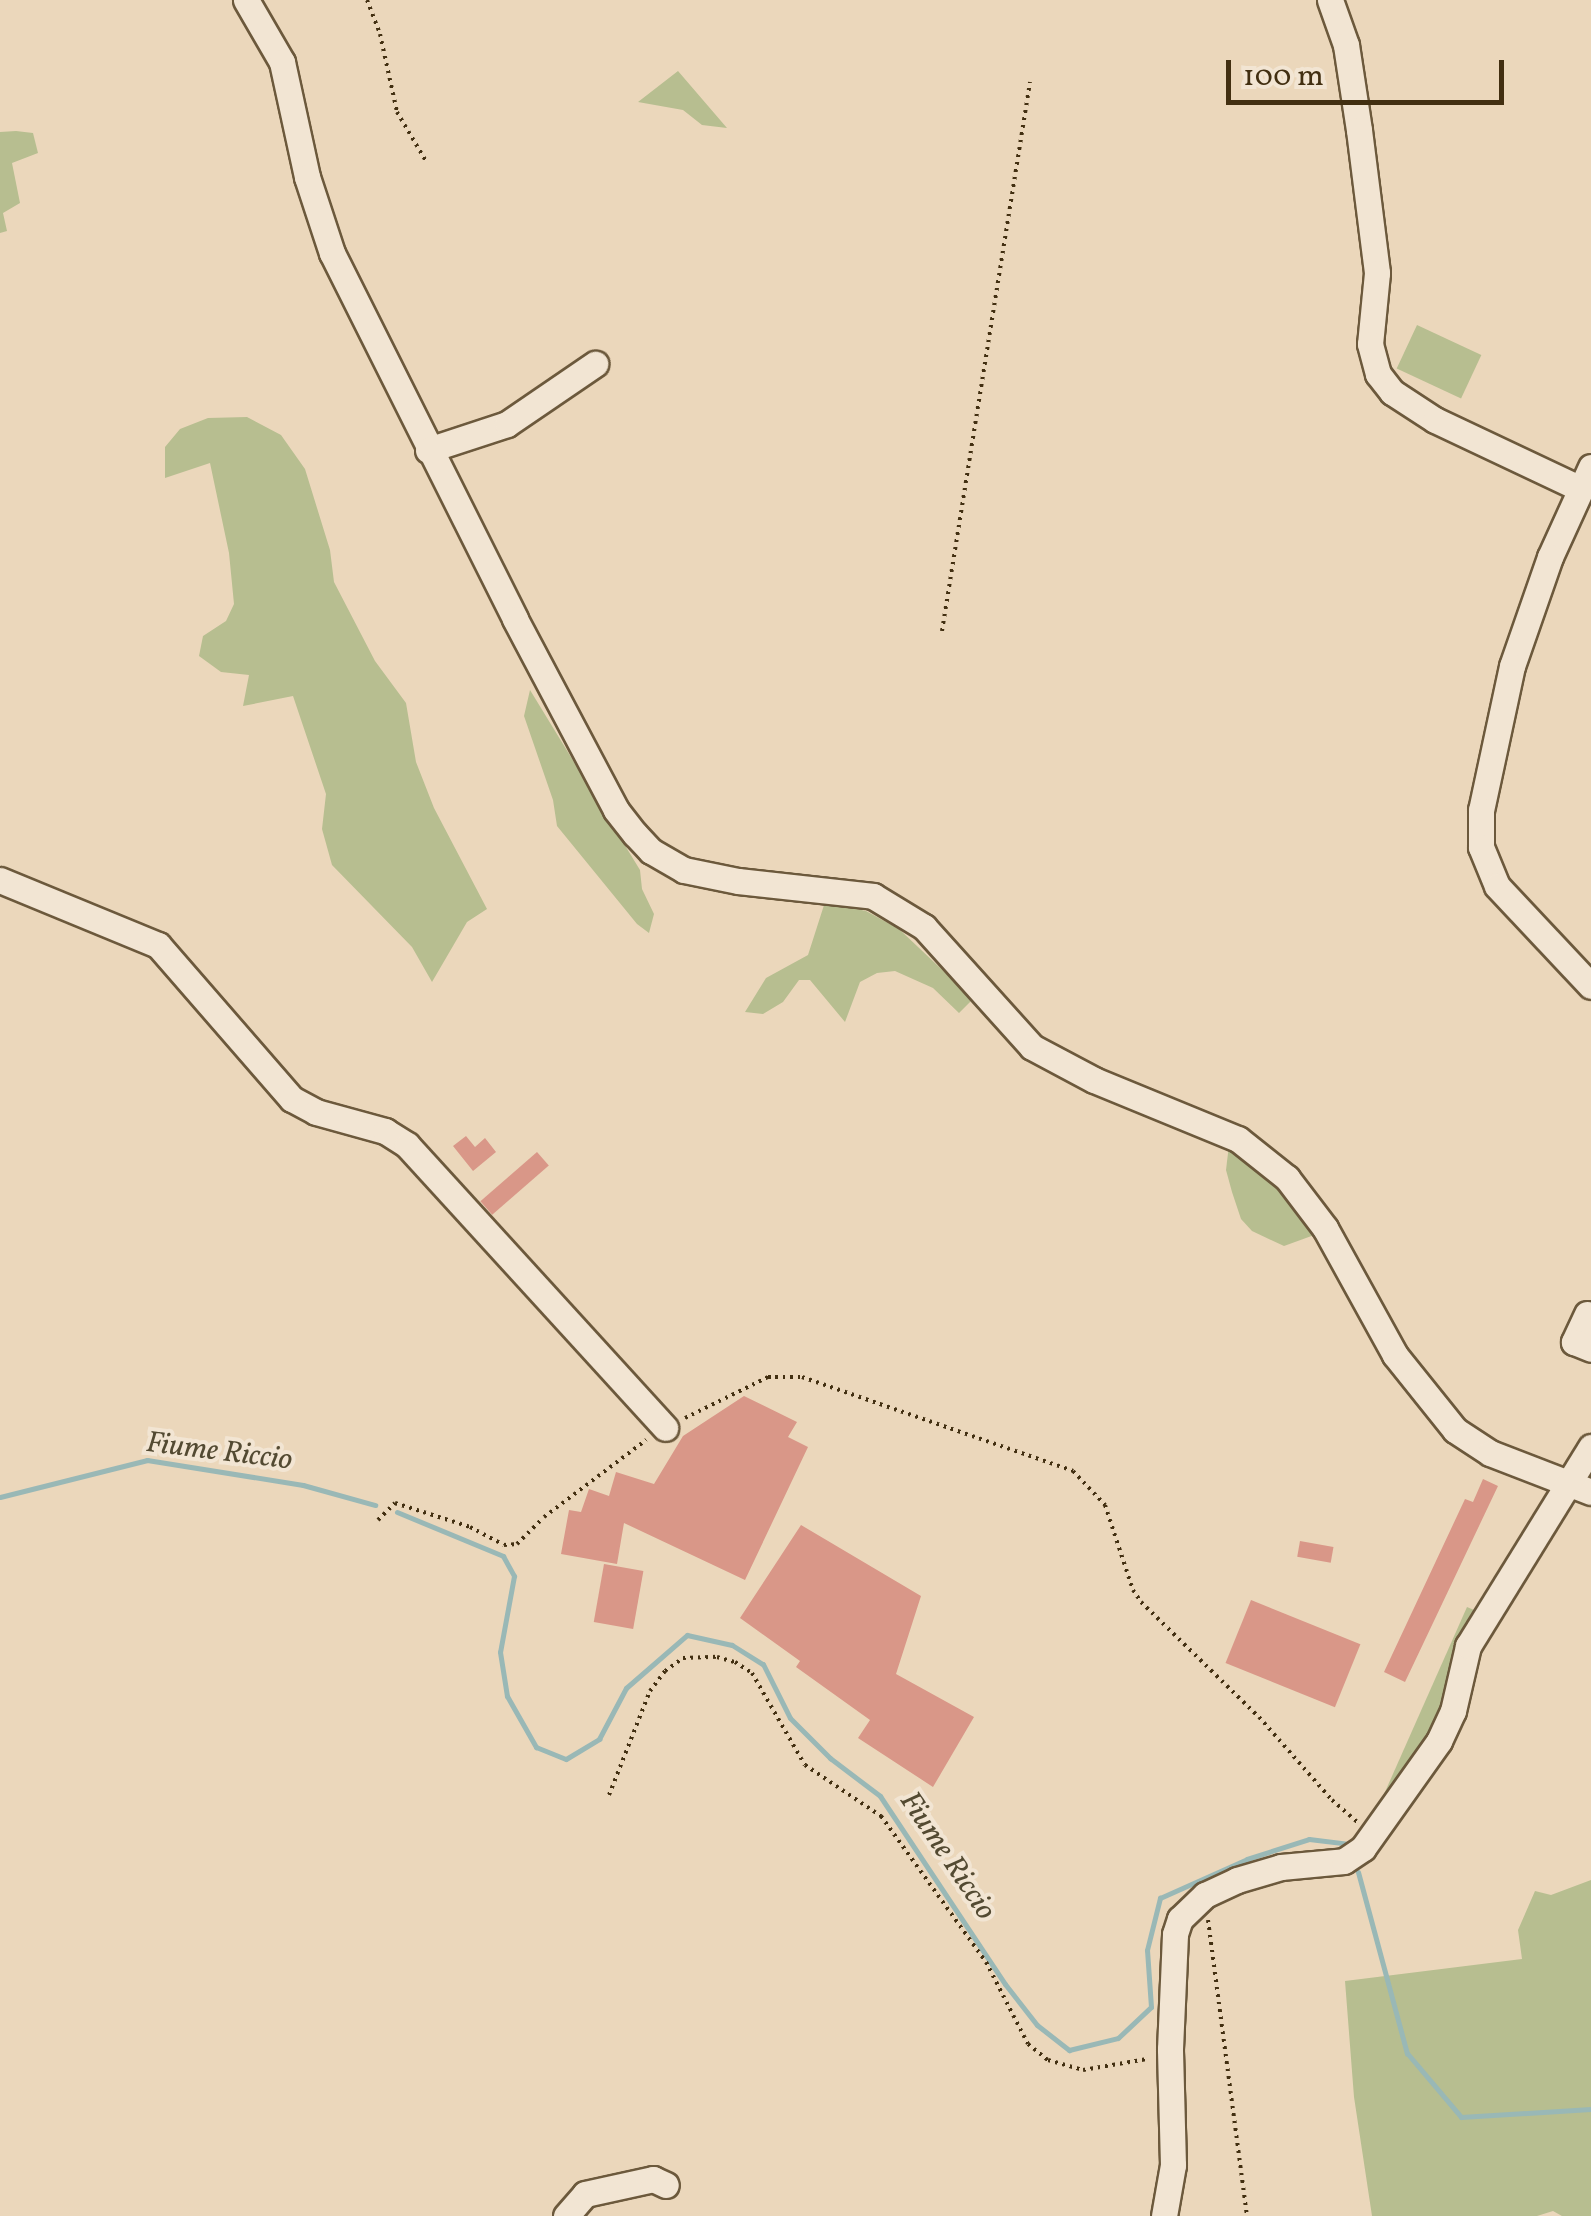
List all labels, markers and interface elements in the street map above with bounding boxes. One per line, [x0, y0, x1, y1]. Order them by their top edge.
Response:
scale bar [1231, 40, 1508, 102]
text: 100 m [1243, 56, 1324, 98]
water label: Fiume Riccio [144, 1425, 294, 1479]
water label: Fiume Riccio [891, 1785, 1003, 1927]

